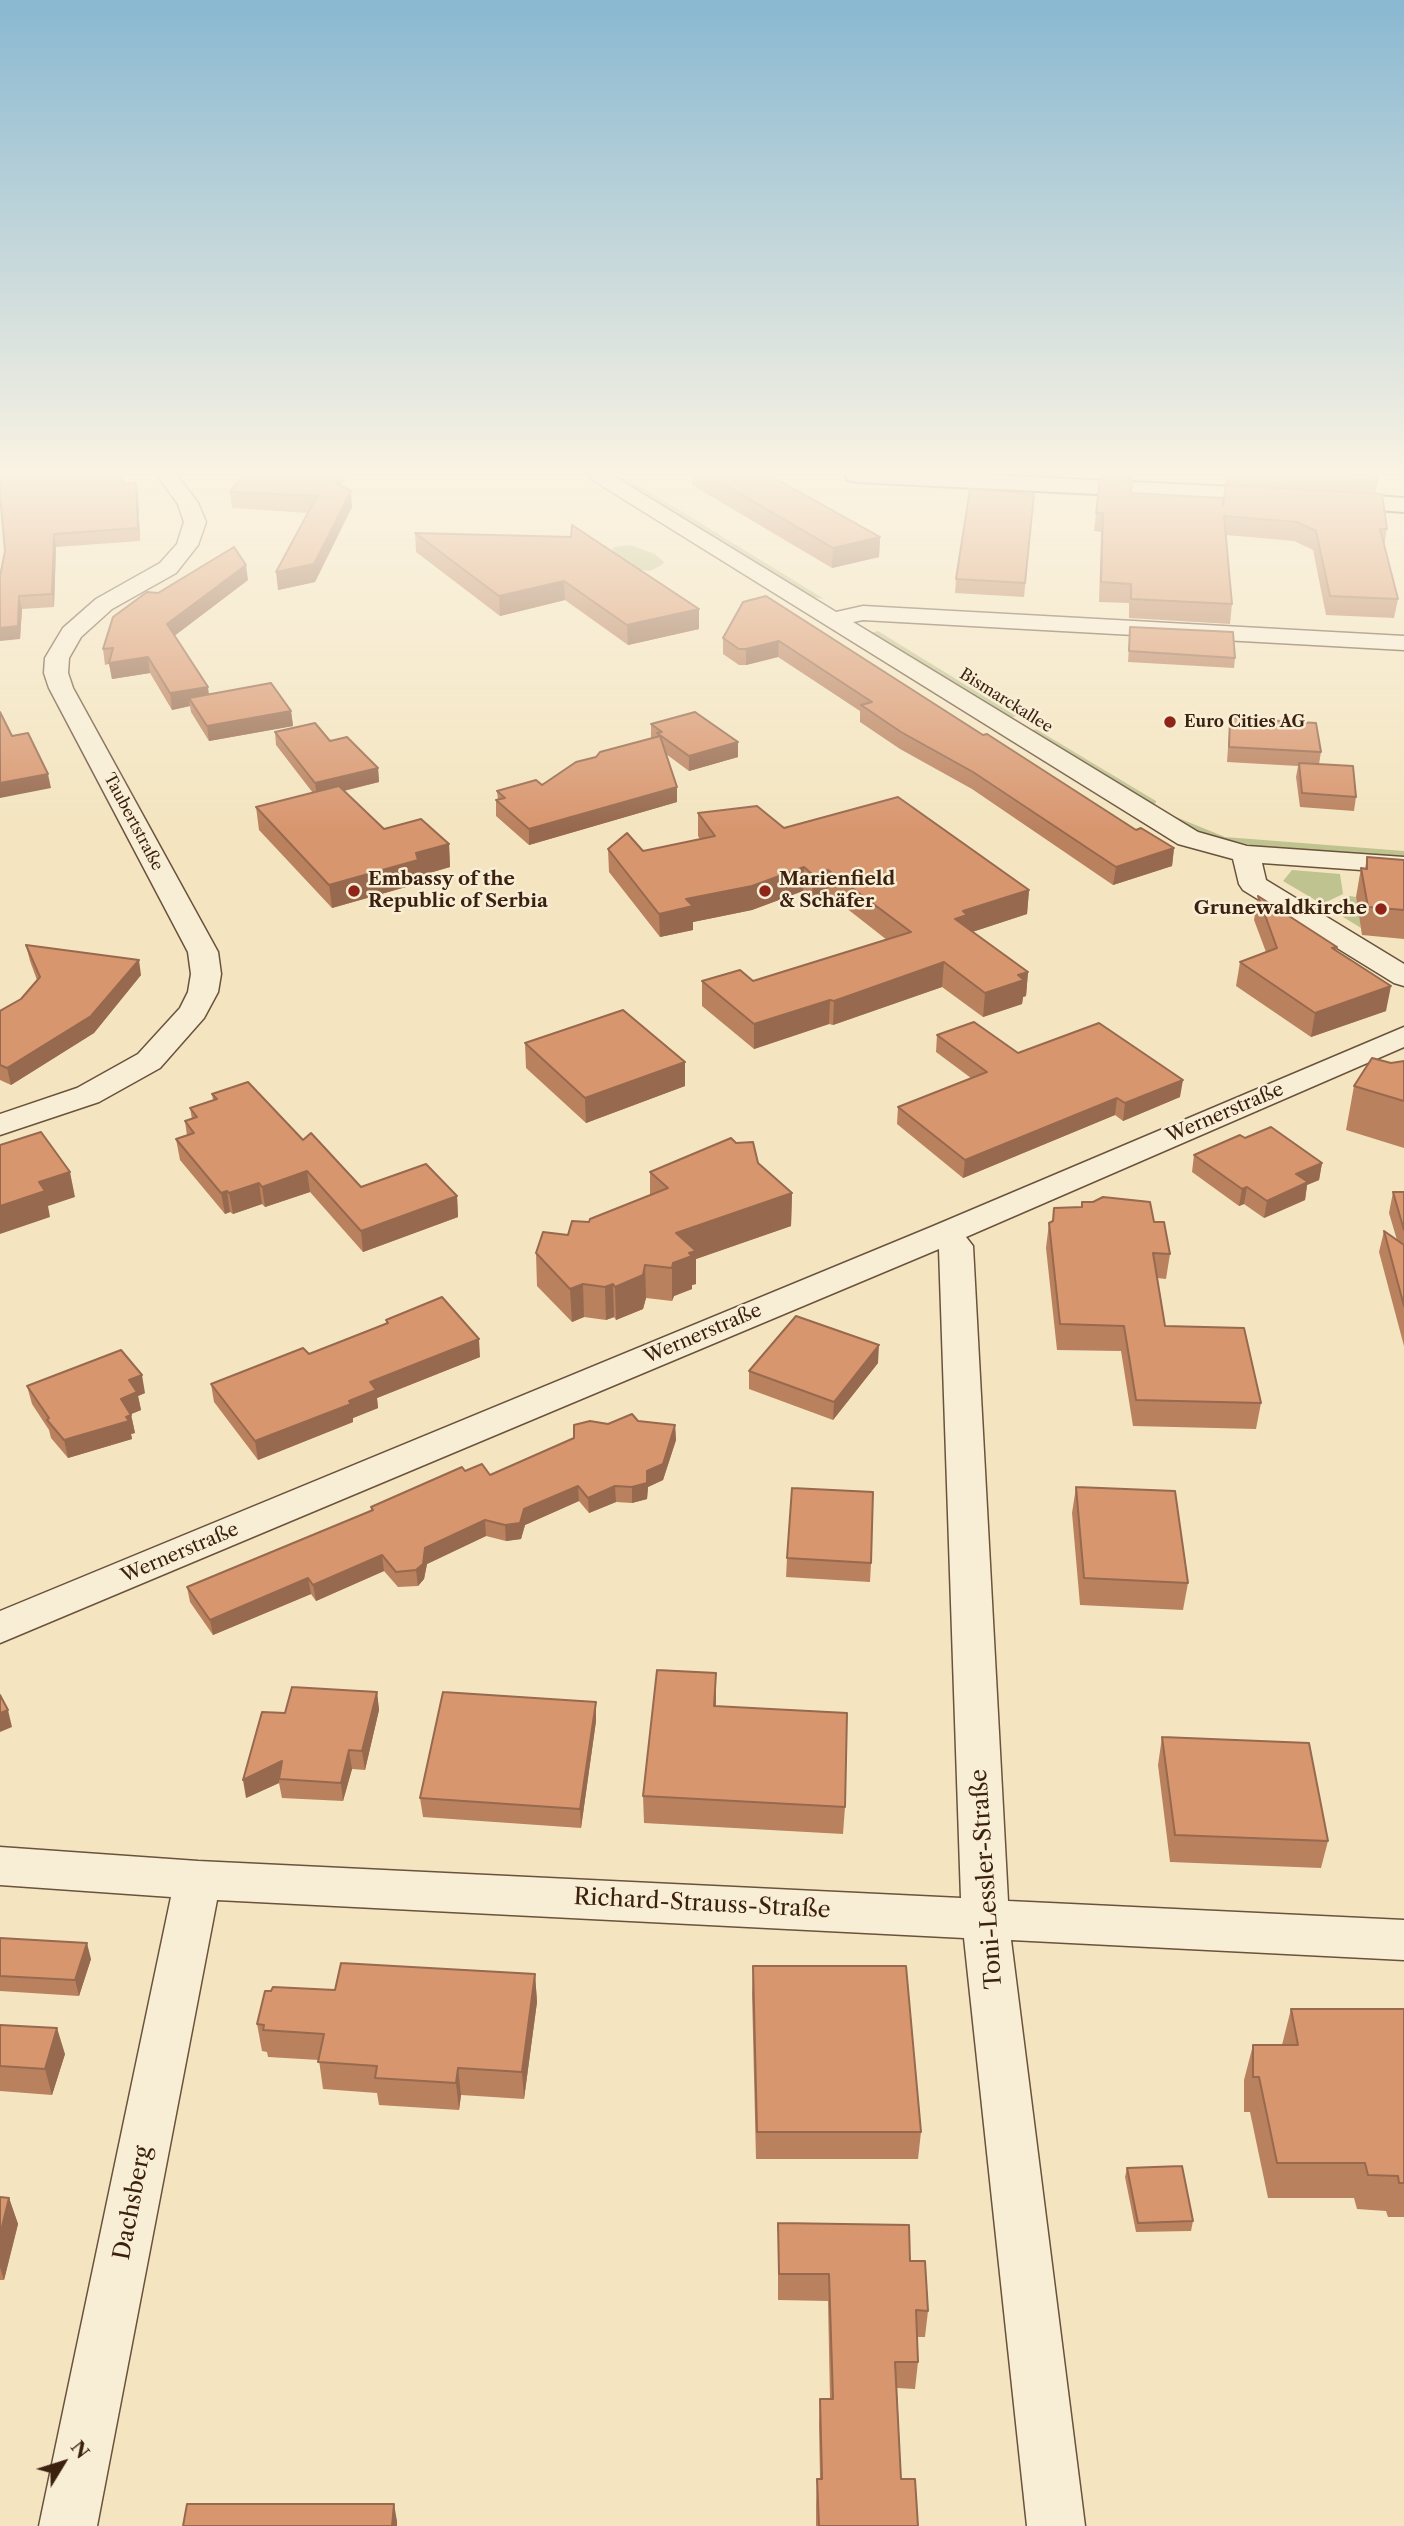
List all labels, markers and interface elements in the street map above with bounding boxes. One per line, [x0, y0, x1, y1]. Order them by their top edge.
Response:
street label: Bismarckallee [956, 665, 1056, 737]
place label: Euro Cities AG [1184, 712, 1305, 732]
marker: Euro Cities AG [1162, 714, 1178, 730]
street label: Taubertstraße [99, 770, 167, 874]
place label: Embassy of the Republic of Serbia [368, 869, 548, 913]
place label: Marienfield & Schäfer [779, 869, 895, 913]
marker: Embassy of the Republic of Serbia [346, 883, 362, 899]
marker: Marienfield & Schäfer [757, 883, 773, 899]
place label: Grunewaldkirche [1194, 898, 1367, 920]
marker: Grunewaldkirche [1373, 901, 1389, 917]
street label: Wernerstraße [1163, 1078, 1287, 1148]
street label: Wernerstraße [641, 1299, 765, 1369]
street label: Wernerstraße [118, 1518, 242, 1588]
street label: Toni-Lessler-Straße [966, 1768, 1008, 1990]
street label: Richard-Strauss-Straße [573, 1883, 831, 1925]
street label: Dachsberg [108, 2144, 158, 2262]
north arrow [28, 2428, 98, 2498]
text: N [66, 2436, 94, 2463]

